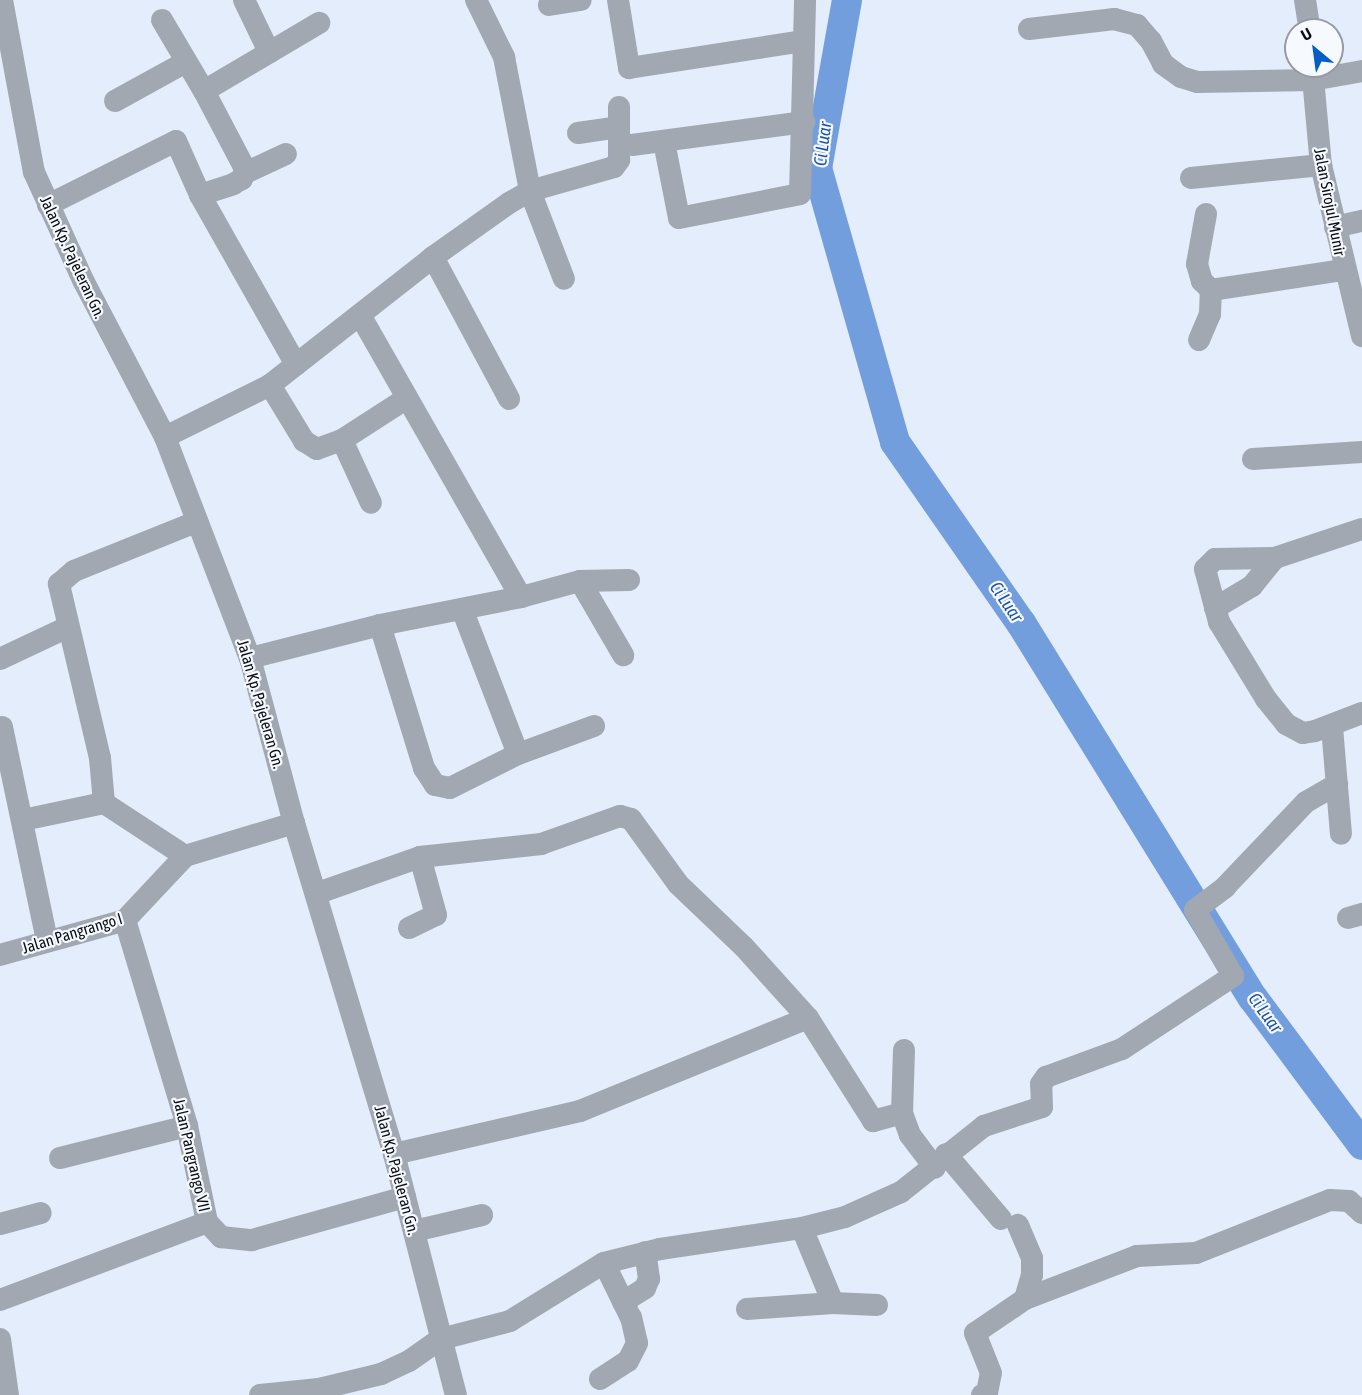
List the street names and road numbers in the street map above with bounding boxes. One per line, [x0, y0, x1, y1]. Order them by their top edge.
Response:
street label: Jalan Sirojul Munir [1310, 147, 1350, 257]
street label: Jalan Kp. Pajeleran Gn. [36, 193, 110, 321]
street label: Jalan Kp. Pajeleran Gn. [233, 638, 289, 770]
street label: Jalan Pangrango I [20, 909, 124, 957]
street label: Jalan Pangrango VII [170, 1096, 214, 1214]
street label: Jalan Kp. Pajeleran Gn. [371, 1103, 423, 1237]

